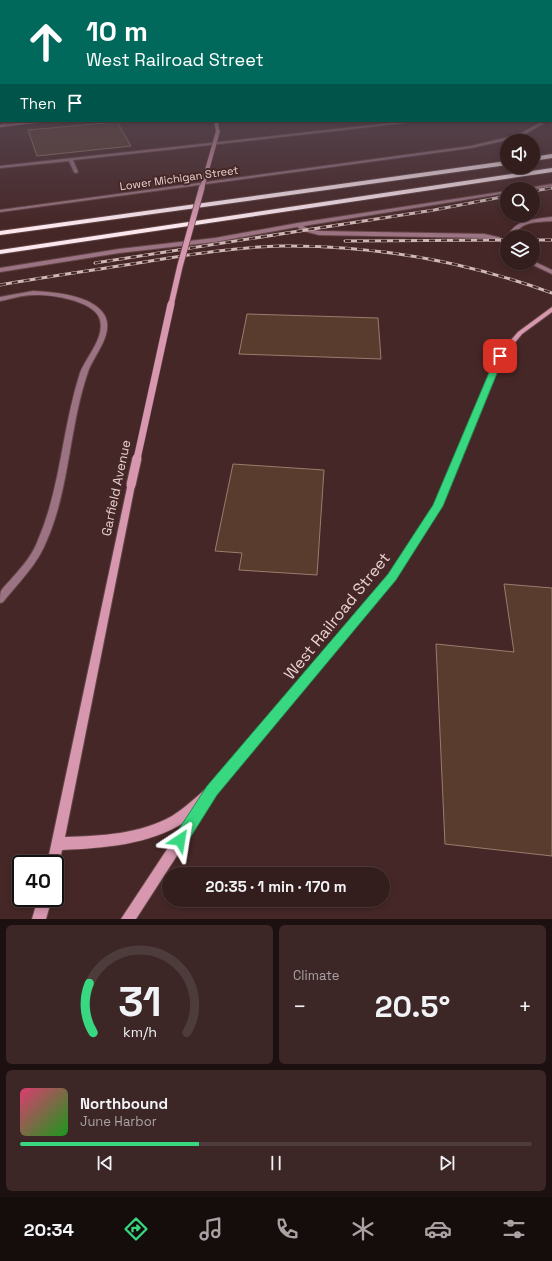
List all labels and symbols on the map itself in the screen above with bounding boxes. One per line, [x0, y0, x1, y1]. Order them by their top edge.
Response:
street label: Lower Michigan Street [119, 163, 239, 193]
pin [483, 339, 517, 373]
street label: Garfield Avenue [98, 438, 134, 538]
street label: West Railroad Street [279, 548, 395, 684]
position arrow [159, 819, 201, 861]
speed limit sign: 40 [12, 855, 64, 907]

